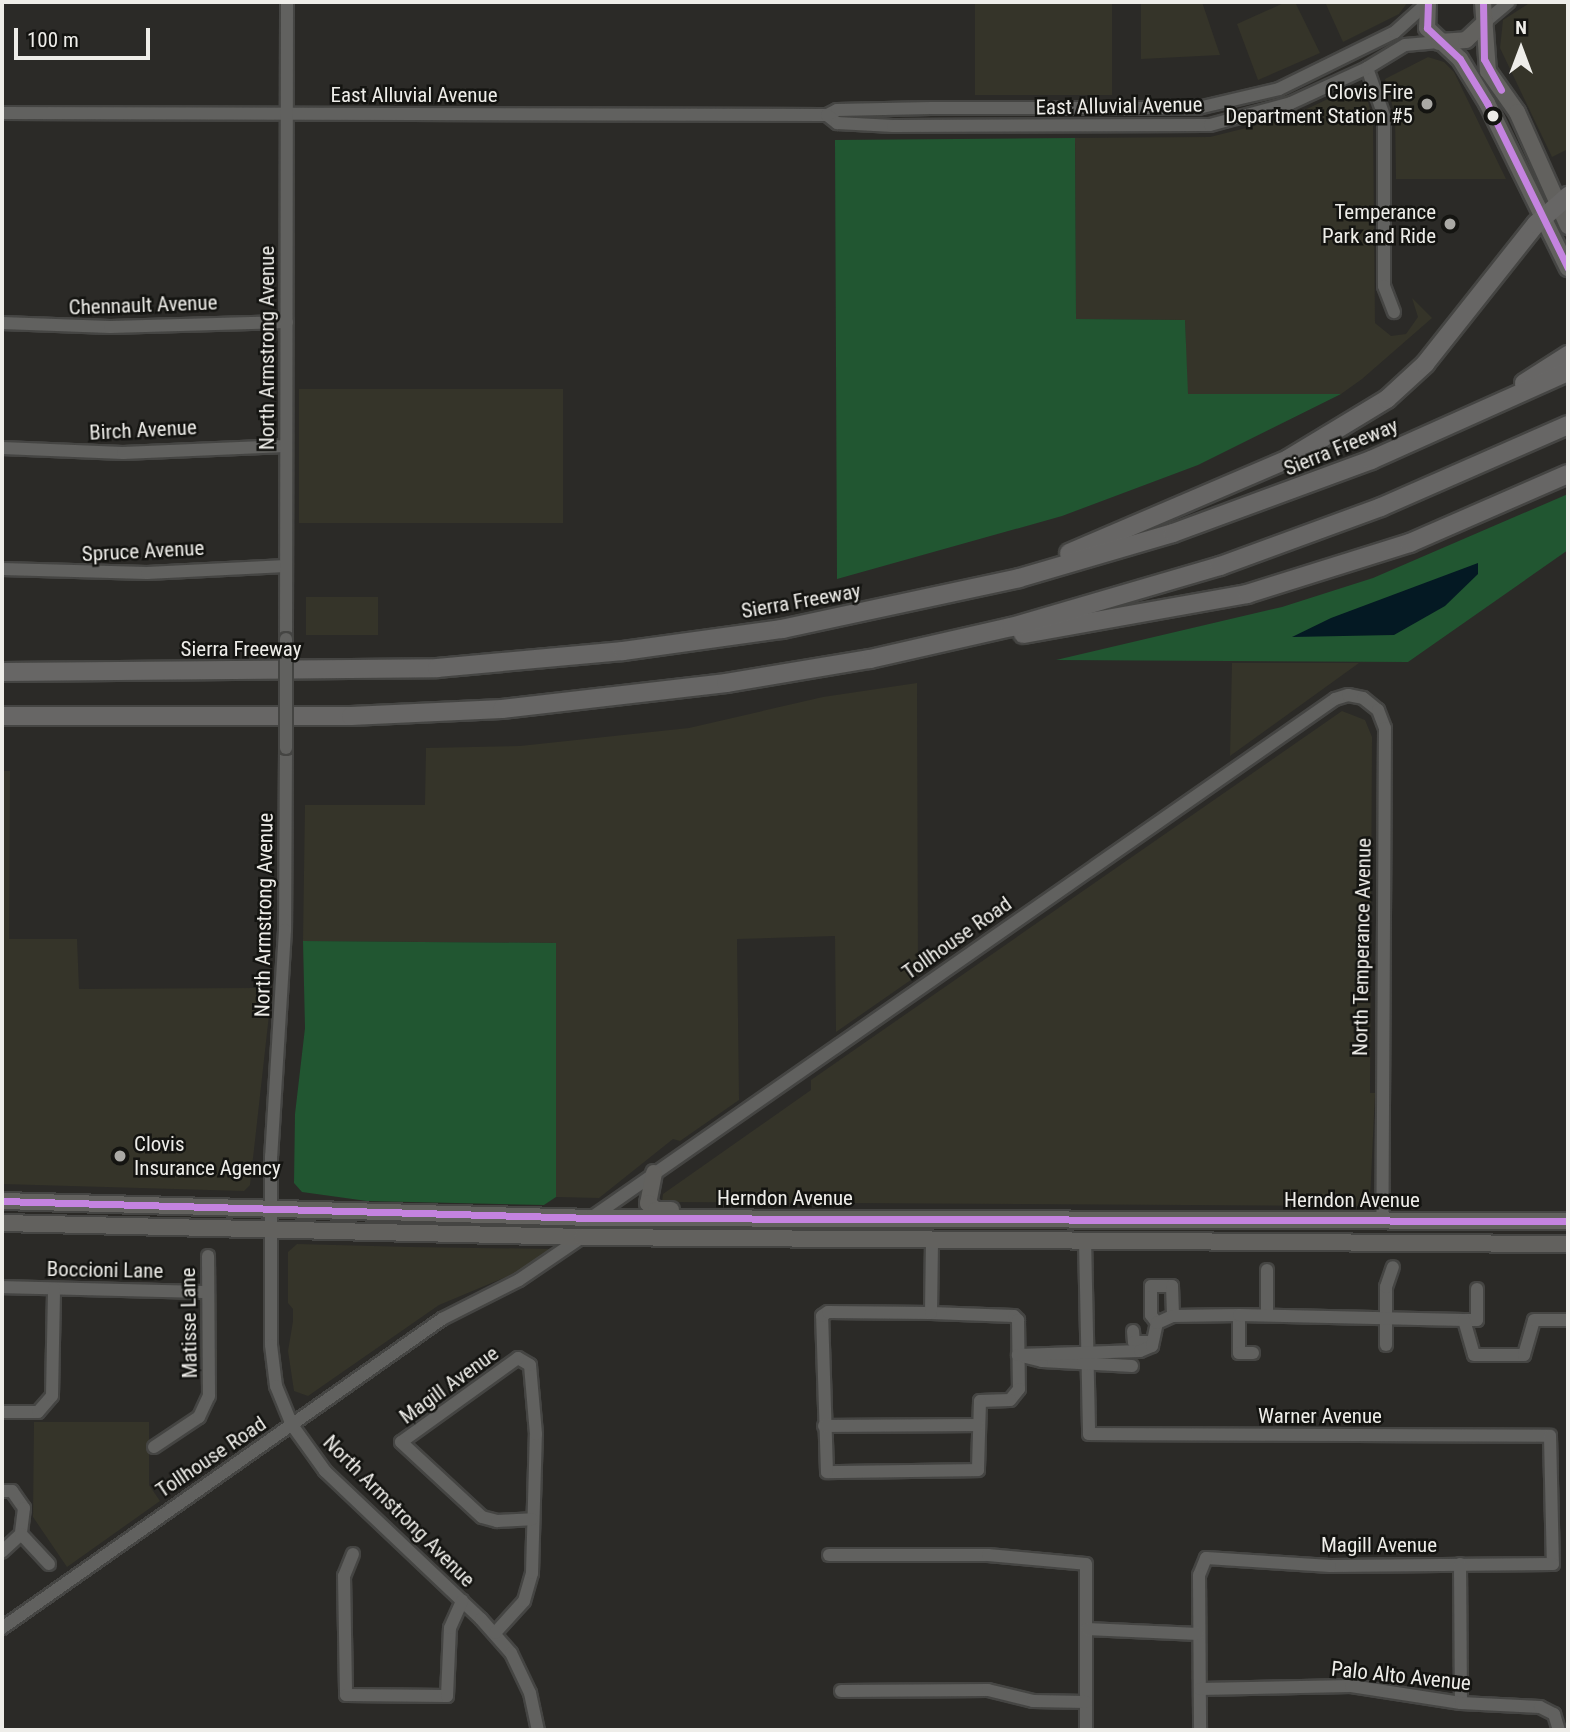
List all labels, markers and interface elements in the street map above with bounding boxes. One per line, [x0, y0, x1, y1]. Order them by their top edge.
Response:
scale bar [18, 14, 154, 58]
north arrow [1486, 14, 1556, 84]
text: N [1515, 16, 1527, 39]
text: 100 m [27, 28, 79, 52]
place label: Clovis Fire Department Station #5 [1225, 79, 1413, 129]
street label: East Alluvial Avenue [331, 82, 497, 108]
street label: East Alluvial Avenue [1035, 92, 1203, 120]
marker: Clovis Fire Department Station #5 [1419, 96, 1435, 112]
unlabelled marker [1486, 109, 1500, 123]
place label: Temperance Park and Ride [1322, 199, 1436, 249]
marker: Temperance Park and Ride [1442, 216, 1458, 232]
street label: North Armstrong Avenue [254, 246, 280, 450]
street label: Chennault Avenue [68, 290, 218, 320]
street label: Sierra Freeway [1280, 413, 1402, 481]
street label: Birch Avenue [89, 415, 197, 445]
street label: Spruce Avenue [81, 535, 205, 567]
street label: Sierra Freeway [739, 578, 863, 624]
street label: Sierra Freeway [181, 636, 301, 662]
street label: North Armstrong Avenue [250, 813, 278, 1017]
street label: North Temperance Avenue [1347, 838, 1377, 1056]
street label: Tollhouse Road [898, 891, 1016, 985]
place label: Clovis Insurance Agency [134, 1131, 281, 1181]
marker: Clovis Insurance Agency [112, 1148, 128, 1164]
street label: Herndon Avenue [717, 1185, 853, 1211]
street label: Herndon Avenue [1284, 1187, 1420, 1213]
street label: Boccioni Lane [46, 1256, 164, 1284]
street label: Matisse Lane [175, 1267, 203, 1379]
street label: Magill Avenue [395, 1341, 503, 1429]
street label: Warner Avenue [1258, 1403, 1382, 1429]
street label: Tollhouse Road [151, 1411, 271, 1503]
street label: North Armstrong Avenue [318, 1430, 480, 1592]
street label: Magill Avenue [1321, 1532, 1437, 1558]
street label: Palo Alto Avenue [1330, 1656, 1472, 1696]

